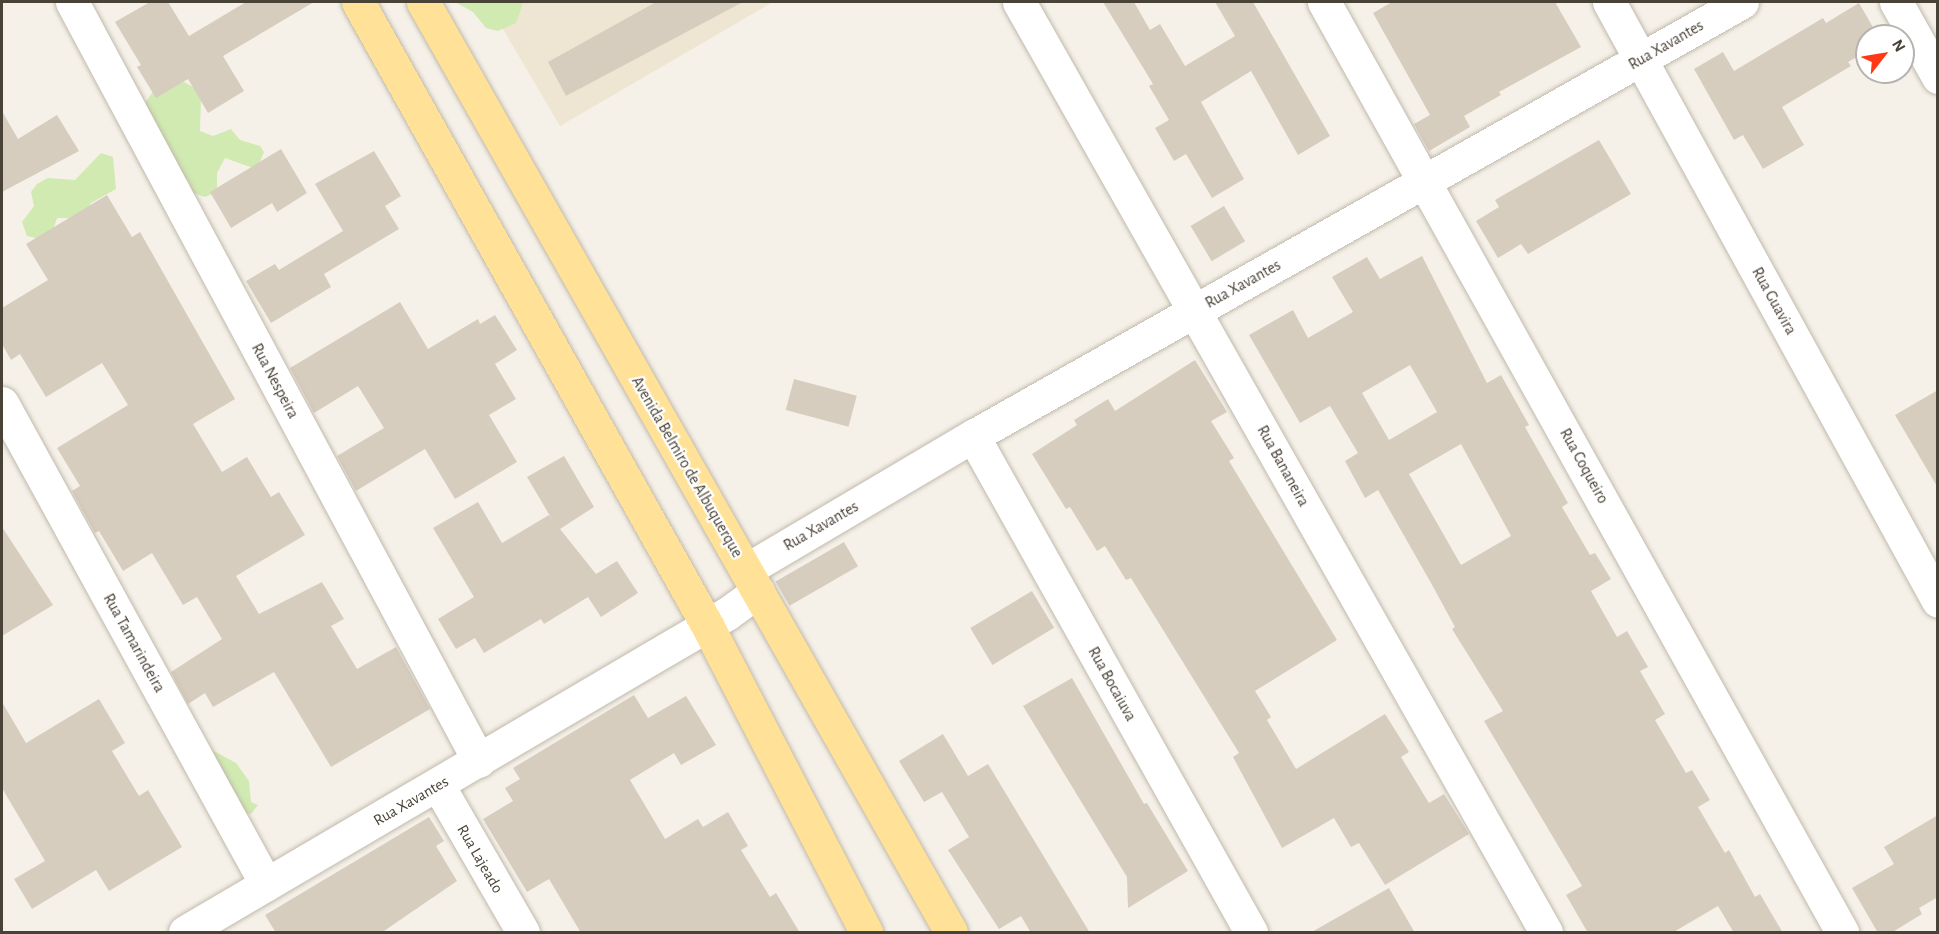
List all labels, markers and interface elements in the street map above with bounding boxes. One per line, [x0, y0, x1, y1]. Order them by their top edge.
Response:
street label: Rua Xavantes [1625, 16, 1707, 74]
north arrow [1855, 24, 1915, 84]
text: N [1889, 37, 1908, 55]
street label: Rua Xavantes [1202, 255, 1284, 313]
street label: Rua Guavira [1748, 264, 1800, 338]
street label: Rua Nespeira [247, 340, 303, 422]
street label: Avenida Belmiro de Albuquerque [627, 373, 747, 561]
street label: Rua Bananeira [1253, 422, 1313, 510]
street label: Rua Coqueiro [1555, 425, 1613, 507]
street label: Rua Xavantes [780, 497, 862, 555]
street label: Rua Tamarindeira [99, 590, 169, 696]
street label: Rua Bocaiuva [1084, 643, 1140, 725]
street label: Rua Xavantes [370, 772, 452, 830]
street label: Rua Lajeado [453, 821, 507, 897]

